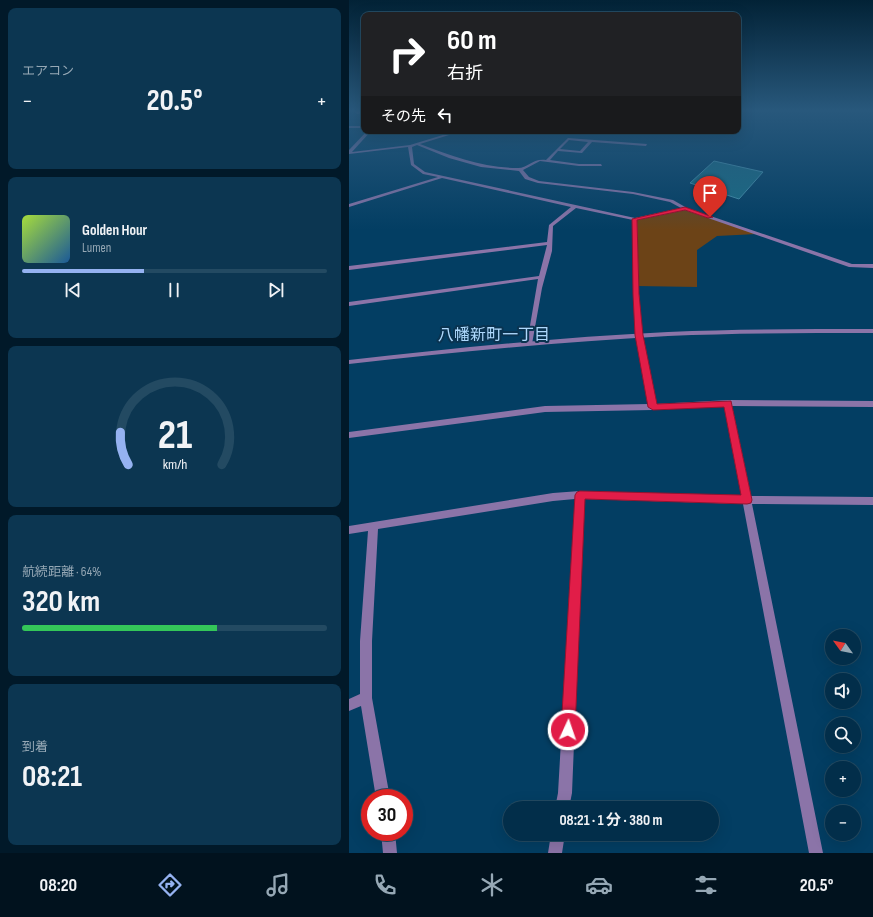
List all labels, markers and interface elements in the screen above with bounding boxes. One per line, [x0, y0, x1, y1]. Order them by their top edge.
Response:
text: 60 m [447, 24, 496, 57]
icon: right [381, 28, 433, 80]
text: エアコン [22, 63, 74, 79]
text: 右折 [447, 63, 483, 84]
text: 20.5° [146, 83, 203, 119]
text: − [22, 88, 33, 115]
text: + [316, 88, 327, 115]
icon: left [434, 104, 456, 126]
text: その先 [381, 107, 426, 126]
pin [693, 176, 727, 217]
icon: arrive [699, 182, 721, 204]
text: Golden Hour [82, 221, 147, 240]
text: Lumen [82, 240, 111, 256]
icon: previous [62, 279, 84, 301]
icon: pause [163, 279, 185, 301]
icon: next [265, 279, 287, 301]
district label: 八幡新町一丁目 [438, 326, 550, 345]
text: 21 [157, 410, 192, 459]
text: km/h [162, 455, 187, 472]
text: 航続距離 · 64% [22, 564, 101, 580]
text: 320 km [22, 584, 100, 620]
north arrow [825, 629, 861, 665]
map controls [825, 629, 861, 841]
button: sound [825, 673, 861, 709]
position arrow [547, 709, 589, 751]
button: search [825, 717, 861, 753]
text: 到着 [22, 739, 48, 755]
text: 08:21 [22, 759, 82, 795]
button: + [825, 761, 861, 797]
speed limit sign: 30 [361, 789, 413, 841]
button: − [825, 805, 861, 841]
text: 08:21 · 1 分 · 380 m [559, 811, 663, 830]
icon: directions [156, 871, 184, 899]
icon: music [264, 871, 292, 899]
icon: phone [371, 871, 399, 899]
icon: climate [478, 871, 506, 899]
icon: car [585, 871, 613, 899]
icon: filters [692, 871, 720, 899]
text: 08:20 [40, 875, 77, 896]
text: 20.5° [800, 875, 833, 896]

